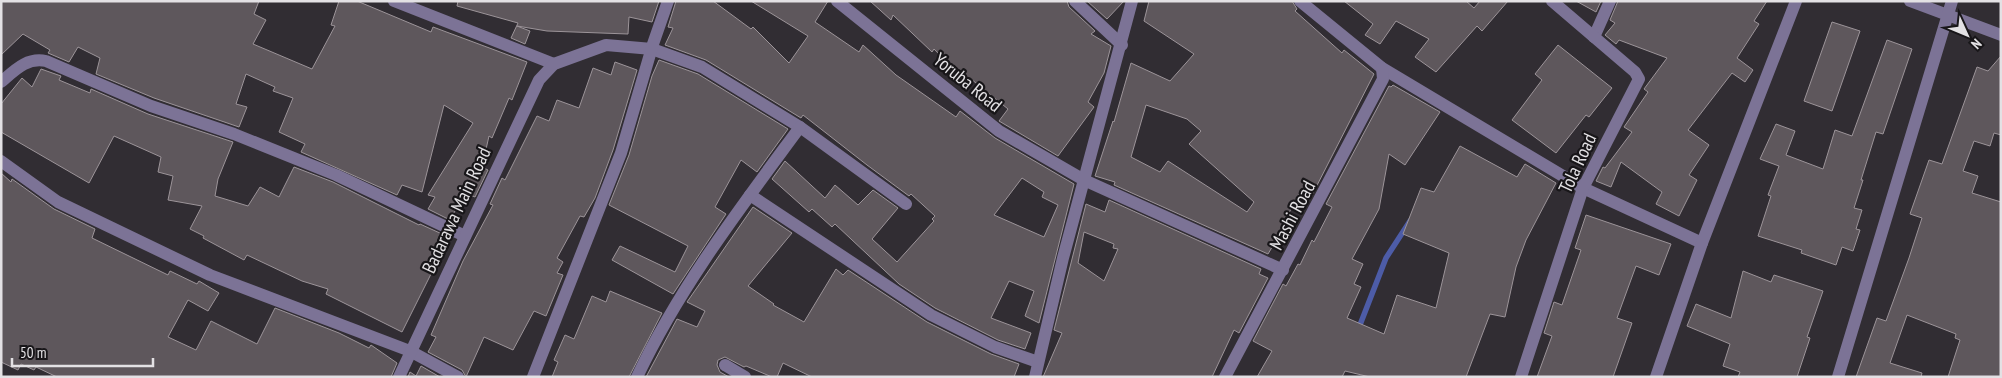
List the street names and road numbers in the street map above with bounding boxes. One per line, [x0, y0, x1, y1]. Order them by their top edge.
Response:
street label: Yoruba Road [929, 47, 1007, 117]
street label: Tola Road [1553, 129, 1601, 197]
street label: Badarawa Main Road [416, 143, 496, 277]
street label: Mashi Road [1264, 176, 1320, 254]

